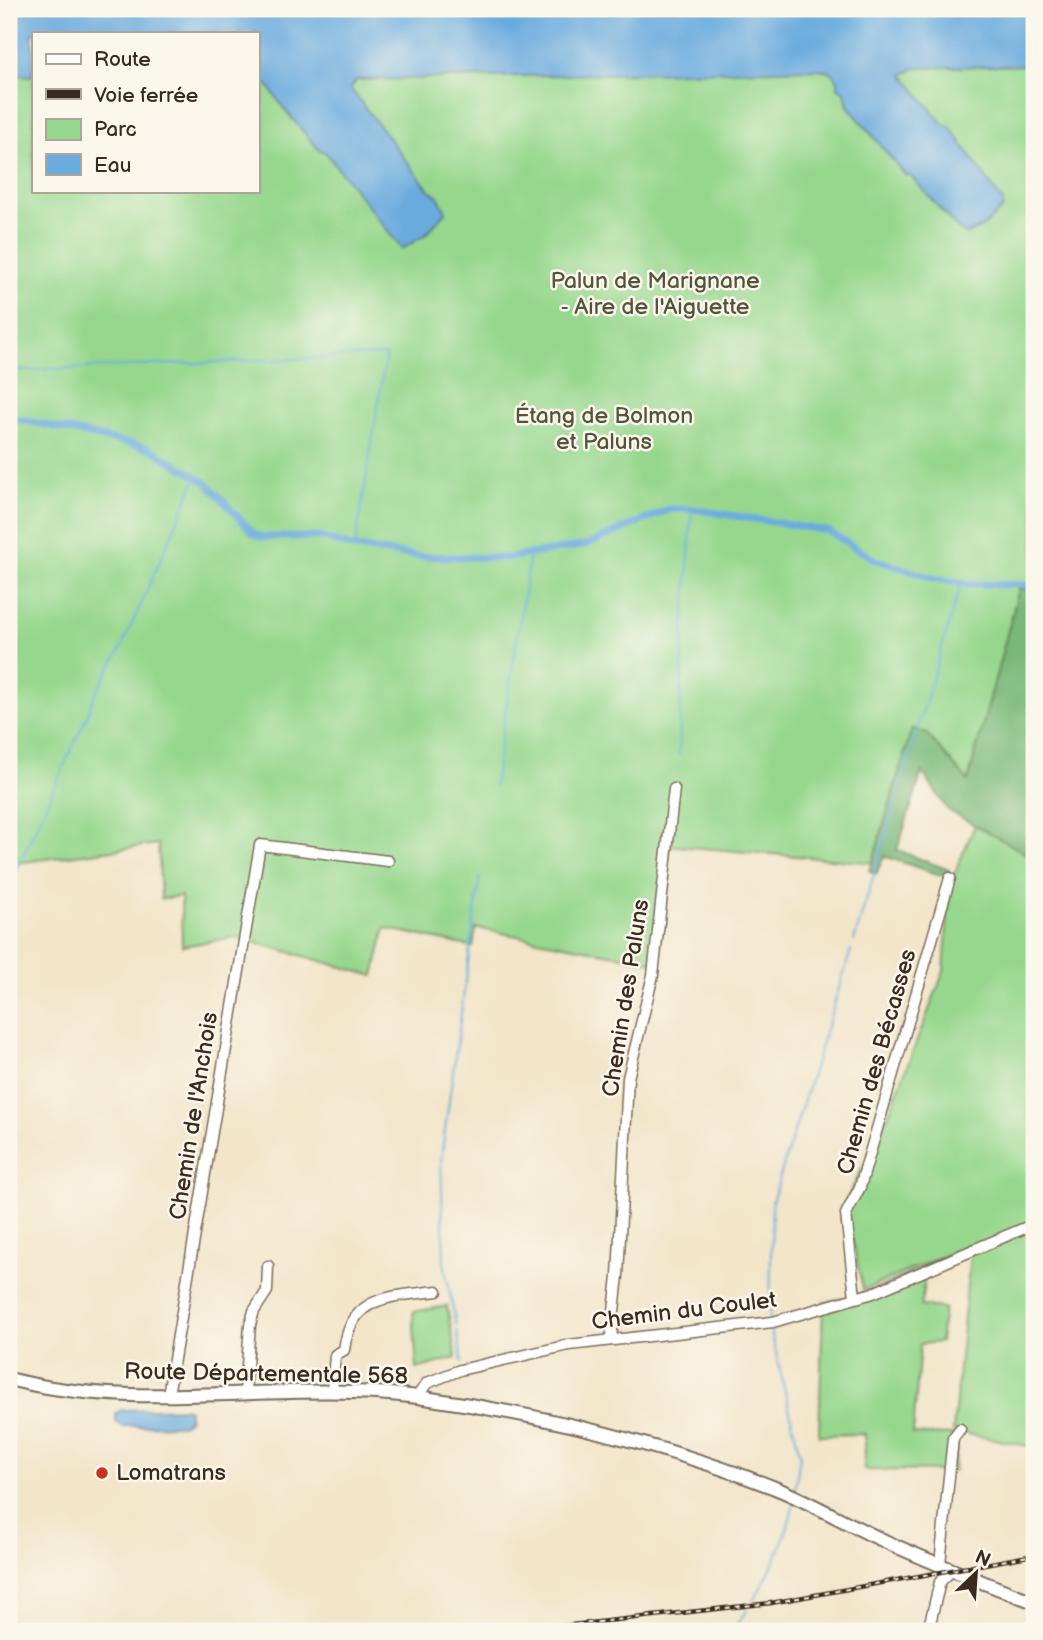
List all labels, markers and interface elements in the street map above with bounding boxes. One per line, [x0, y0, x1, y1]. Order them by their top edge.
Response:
legend [32, 32, 259, 192]
text: Route [94, 47, 151, 72]
text: Voie ferrée [94, 83, 198, 108]
text: Parc [94, 117, 137, 142]
text: Eau [94, 153, 131, 178]
park label: Palun de Marignane - Aire de l'Aiguette [550, 267, 760, 321]
park label: Étang de Bolmon et Paluns [515, 402, 693, 456]
street label: Chemin des Paluns [597, 897, 655, 1099]
street label: Chemin des Bécasses [831, 946, 923, 1178]
street label: Chemin de l'Anchois [164, 1010, 224, 1222]
street label: Chemin du Coulet [590, 1286, 778, 1336]
street label: Route Départementale 568 [124, 1358, 408, 1390]
place label: Lomatrans [116, 1459, 226, 1487]
marker: Lomatrans [94, 1465, 110, 1481]
north arrow [942, 1538, 1012, 1608]
text: N [971, 1546, 994, 1572]

